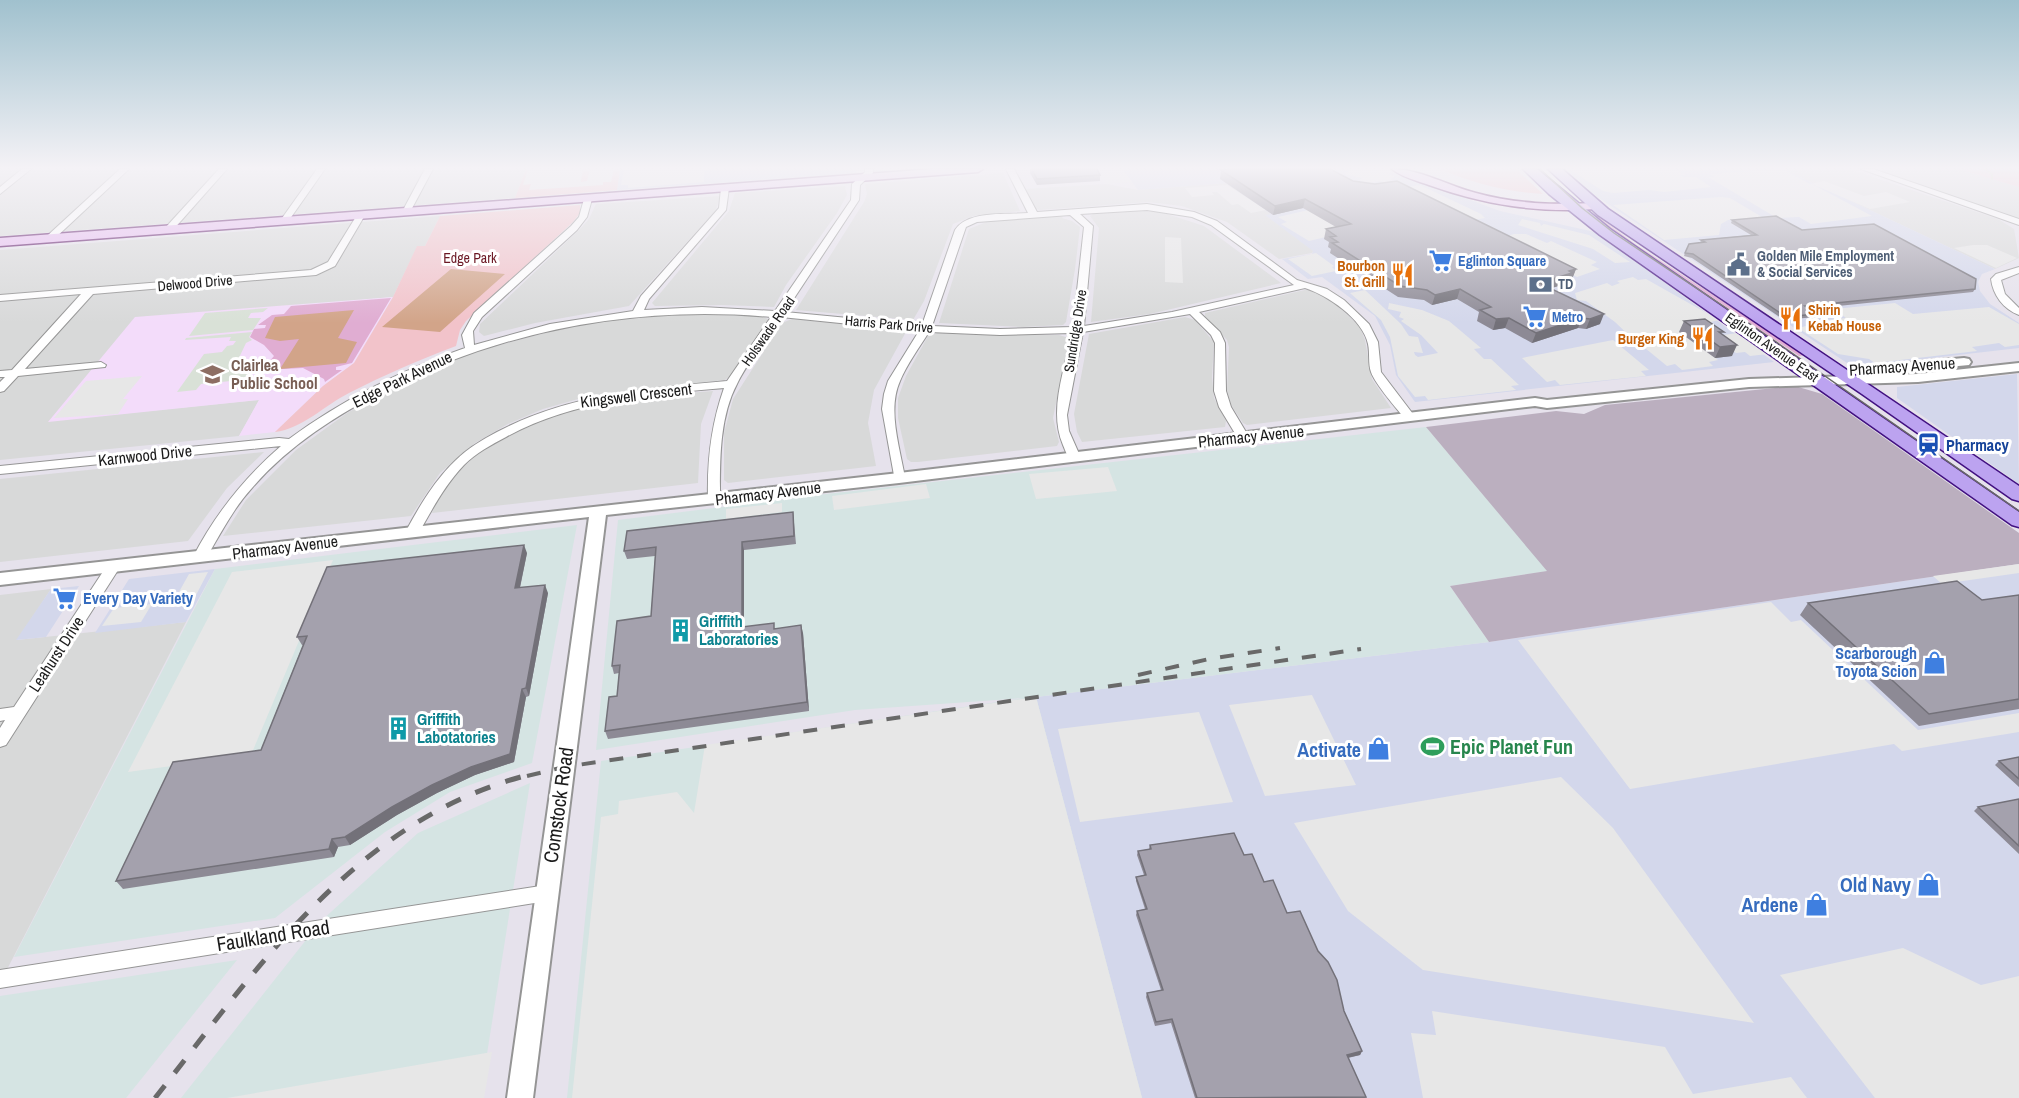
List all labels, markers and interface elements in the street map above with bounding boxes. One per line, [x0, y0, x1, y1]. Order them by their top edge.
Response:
place label: Golden Mile Employment & Social Services [1757, 247, 1894, 281]
supermarket icon: Eglinton Square [1427, 248, 1453, 274]
park label: Edge Park [443, 249, 497, 267]
public building icon: Golden Mile Employment & Social Services [1726, 251, 1752, 277]
place label: Eglinton Square [1458, 252, 1546, 270]
place label: Bourbon St. Grill [1337, 257, 1385, 291]
restaurant icon: Bourbon St. Grill [1390, 261, 1416, 287]
street label: Delwood Drive [157, 271, 233, 295]
bank icon: TD [1527, 271, 1553, 297]
place label: TD [1558, 275, 1573, 293]
street label: Sundridge Drive [1060, 288, 1090, 374]
street label: Holswade Road [737, 293, 799, 369]
place label: Shirin Kebab House [1808, 301, 1881, 335]
supermarket icon: Metro [1521, 304, 1547, 330]
restaurant icon: Shirin Kebab House [1777, 305, 1803, 331]
place label: Metro [1552, 308, 1583, 326]
street label: Eglinton Avenue East [1722, 308, 1822, 386]
street label: Harris Park Drive [844, 311, 934, 337]
restaurant icon: Burger King [1689, 326, 1715, 352]
place label: Burger King [1618, 330, 1684, 348]
street label: Edge Park Avenue [348, 345, 456, 413]
street label: Pharmacy Avenue [1848, 351, 1956, 381]
place label: Clairlea Public School [231, 354, 318, 394]
school or university icon: Clairlea Public School [200, 361, 226, 387]
street label: Kingswell Crescent [579, 377, 693, 413]
street label: Pharmacy Avenue [1197, 420, 1305, 452]
station icon: Pharmacy [1915, 432, 1941, 458]
place label: Pharmacy [1946, 434, 2009, 456]
street label: Karnwood Drive [97, 439, 193, 471]
street label: Pharmacy Avenue [714, 476, 822, 510]
street label: Pharmacy Avenue [231, 530, 339, 564]
supermarket icon: Every Day Variety [52, 585, 78, 611]
place label: Every Day Variety [83, 587, 194, 609]
place label: Griffith Laboratories [699, 610, 778, 650]
street label: Leahurst Drive [23, 612, 89, 696]
building icon: Griffith Laboratories [668, 617, 694, 643]
place label: Scarborough Toyota Scion [1835, 642, 1917, 682]
shop icon: Scarborough Toyota Scion [1922, 649, 1948, 675]
place label: Griffith Labotatories [417, 708, 496, 748]
building icon: Griffith Labotatories [386, 715, 412, 741]
sports icon: Epic Planet Fun [1419, 733, 1445, 759]
place label: Epic Planet Fun [1450, 733, 1573, 760]
place label: Activate [1297, 736, 1361, 763]
shop icon: Activate [1366, 736, 1392, 762]
street label: Comstock Road [537, 745, 579, 865]
place label: Old Navy [1840, 871, 1912, 898]
shop icon: Old Navy [1916, 871, 1942, 897]
place label: Ardene [1742, 891, 1798, 918]
shop icon: Ardene [1803, 891, 1829, 917]
street label: Faulkland Road [215, 913, 331, 957]

